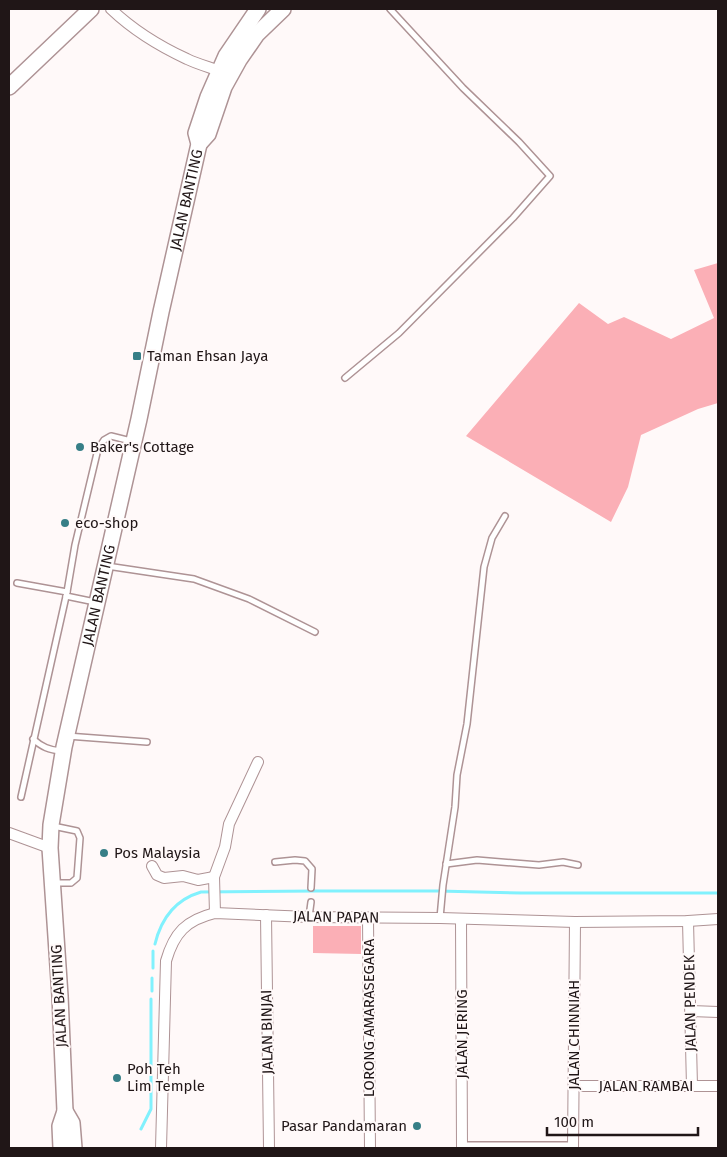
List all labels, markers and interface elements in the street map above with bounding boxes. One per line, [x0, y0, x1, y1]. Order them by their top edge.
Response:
street label: JALAN BANTING [166, 148, 207, 252]
place label: Taman Ehsan Jaya [147, 347, 268, 365]
marker: Taman Ehsan Jaya [131, 350, 143, 362]
place label: Baker's Cottage [90, 438, 194, 456]
marker: Baker's Cottage [74, 441, 86, 453]
place label: eco-shop [75, 514, 138, 532]
marker: eco-shop [59, 517, 71, 529]
street label: JALAN BANTING [78, 543, 119, 648]
place label: Pos Malaysia [114, 844, 201, 862]
marker: Pos Malaysia [98, 847, 110, 859]
street label: JALAN PAPAN [293, 907, 379, 927]
street label: LORONG AMARASEGARA [360, 938, 378, 1097]
street label: JALAN BANTING [47, 944, 71, 1048]
street label: JALAN PENDEK [680, 954, 700, 1052]
street label: JALAN CHINNIAH [565, 980, 583, 1090]
street label: JALAN BINJAI [257, 989, 277, 1075]
street label: JALAN JERING [453, 989, 471, 1079]
place label: Poh Teh Lim Temple [127, 1060, 205, 1095]
marker: Poh Teh Lim Temple [111, 1072, 123, 1084]
street label: JALAN RAMBAI [599, 1077, 693, 1095]
scale bar [547, 1104, 698, 1136]
text: 100 m [554, 1113, 594, 1131]
place label: Pasar Pandamaran [281, 1117, 407, 1135]
marker: Pasar Pandamaran [411, 1120, 423, 1132]

